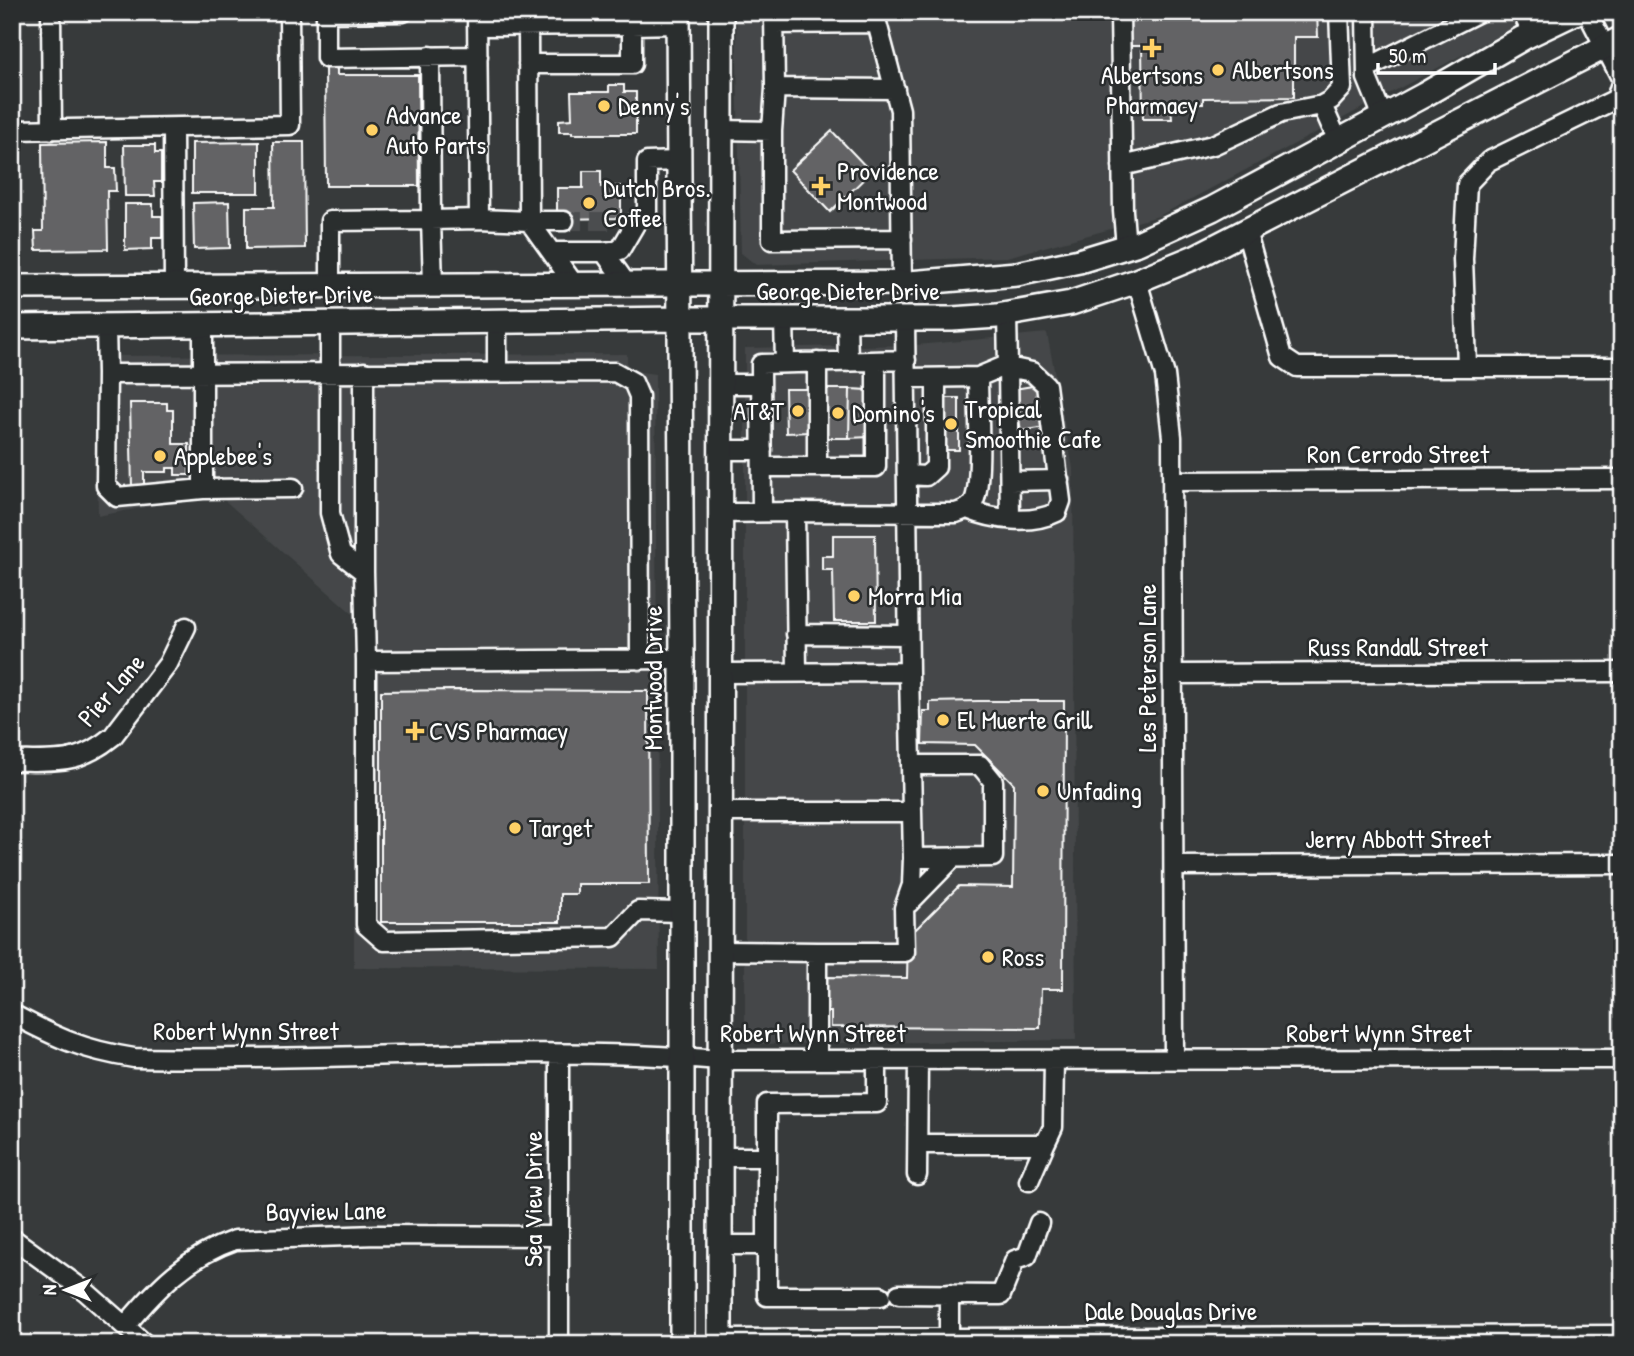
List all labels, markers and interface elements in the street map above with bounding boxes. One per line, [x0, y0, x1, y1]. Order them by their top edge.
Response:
scale bar [1378, 32, 1496, 76]
marker: Albertsons Pharmacy [1144, 40, 1160, 56]
text: 50 m [1389, 41, 1426, 70]
place label: Albertsons [1232, 52, 1334, 87]
place label: Albertsons Pharmacy [1101, 57, 1203, 122]
marker: Albertsons [1210, 62, 1226, 78]
place label: Denny's [618, 88, 689, 123]
place label: Advance Auto Parts [386, 97, 486, 162]
marker: Denny's [596, 98, 612, 114]
marker: Advance Auto Parts [364, 122, 380, 138]
place label: Providence Montwood [837, 153, 939, 218]
place label: Dutch Bros. Coffee [603, 170, 711, 235]
marker: Providence Montwood [811, 176, 831, 196]
marker: Dutch Bros. Coffee [581, 195, 597, 211]
street label: George Dieter Drive [756, 273, 940, 308]
street label: George Dieter Drive [189, 275, 373, 314]
place label: Tropical Smoothie Cafe [965, 391, 1102, 456]
place label: AT&T [733, 393, 785, 428]
place label: Domino's [852, 395, 935, 430]
marker: AT&T [790, 403, 806, 419]
marker: Domino's [830, 405, 846, 421]
marker: Tropical Smoothie Cafe [943, 416, 959, 432]
street label: Ron Cerrodo Street [1307, 436, 1490, 471]
place label: Applebee's [174, 438, 272, 473]
marker: Applebee's [152, 448, 168, 464]
place label: Morra Mia [868, 578, 962, 613]
street label: Les Peterson Lane [1129, 584, 1164, 752]
marker: Morra Mia [846, 588, 862, 604]
street label: Montwood Drive [635, 606, 670, 750]
street label: Russ Randall Street [1308, 629, 1489, 664]
street label: Pier Lane [69, 645, 152, 734]
place label: El Muerte Grill [957, 702, 1093, 737]
marker: El Muerte Grill [935, 712, 951, 728]
place label: CVS Pharmacy [429, 713, 568, 748]
marker: CVS Pharmacy [407, 723, 423, 739]
place label: Unfading [1057, 773, 1142, 808]
marker: Unfading [1035, 783, 1051, 799]
place label: Target [529, 810, 593, 845]
marker: Target [507, 820, 523, 836]
street label: Jerry Abbott Street [1305, 821, 1492, 856]
place label: Ross [1002, 939, 1044, 974]
marker: Ross [980, 949, 996, 965]
street label: Robert Wynn Street [153, 1013, 340, 1048]
street label: Robert Wynn Street [720, 1015, 907, 1050]
street label: Robert Wynn Street [1286, 1015, 1473, 1050]
street label: Sea View Drive [515, 1131, 550, 1267]
street label: Bayview Lane [265, 1192, 387, 1229]
north arrow [32, 1254, 102, 1324]
text: N [36, 1285, 62, 1295]
street label: Dale Douglas Drive [1085, 1293, 1257, 1328]

